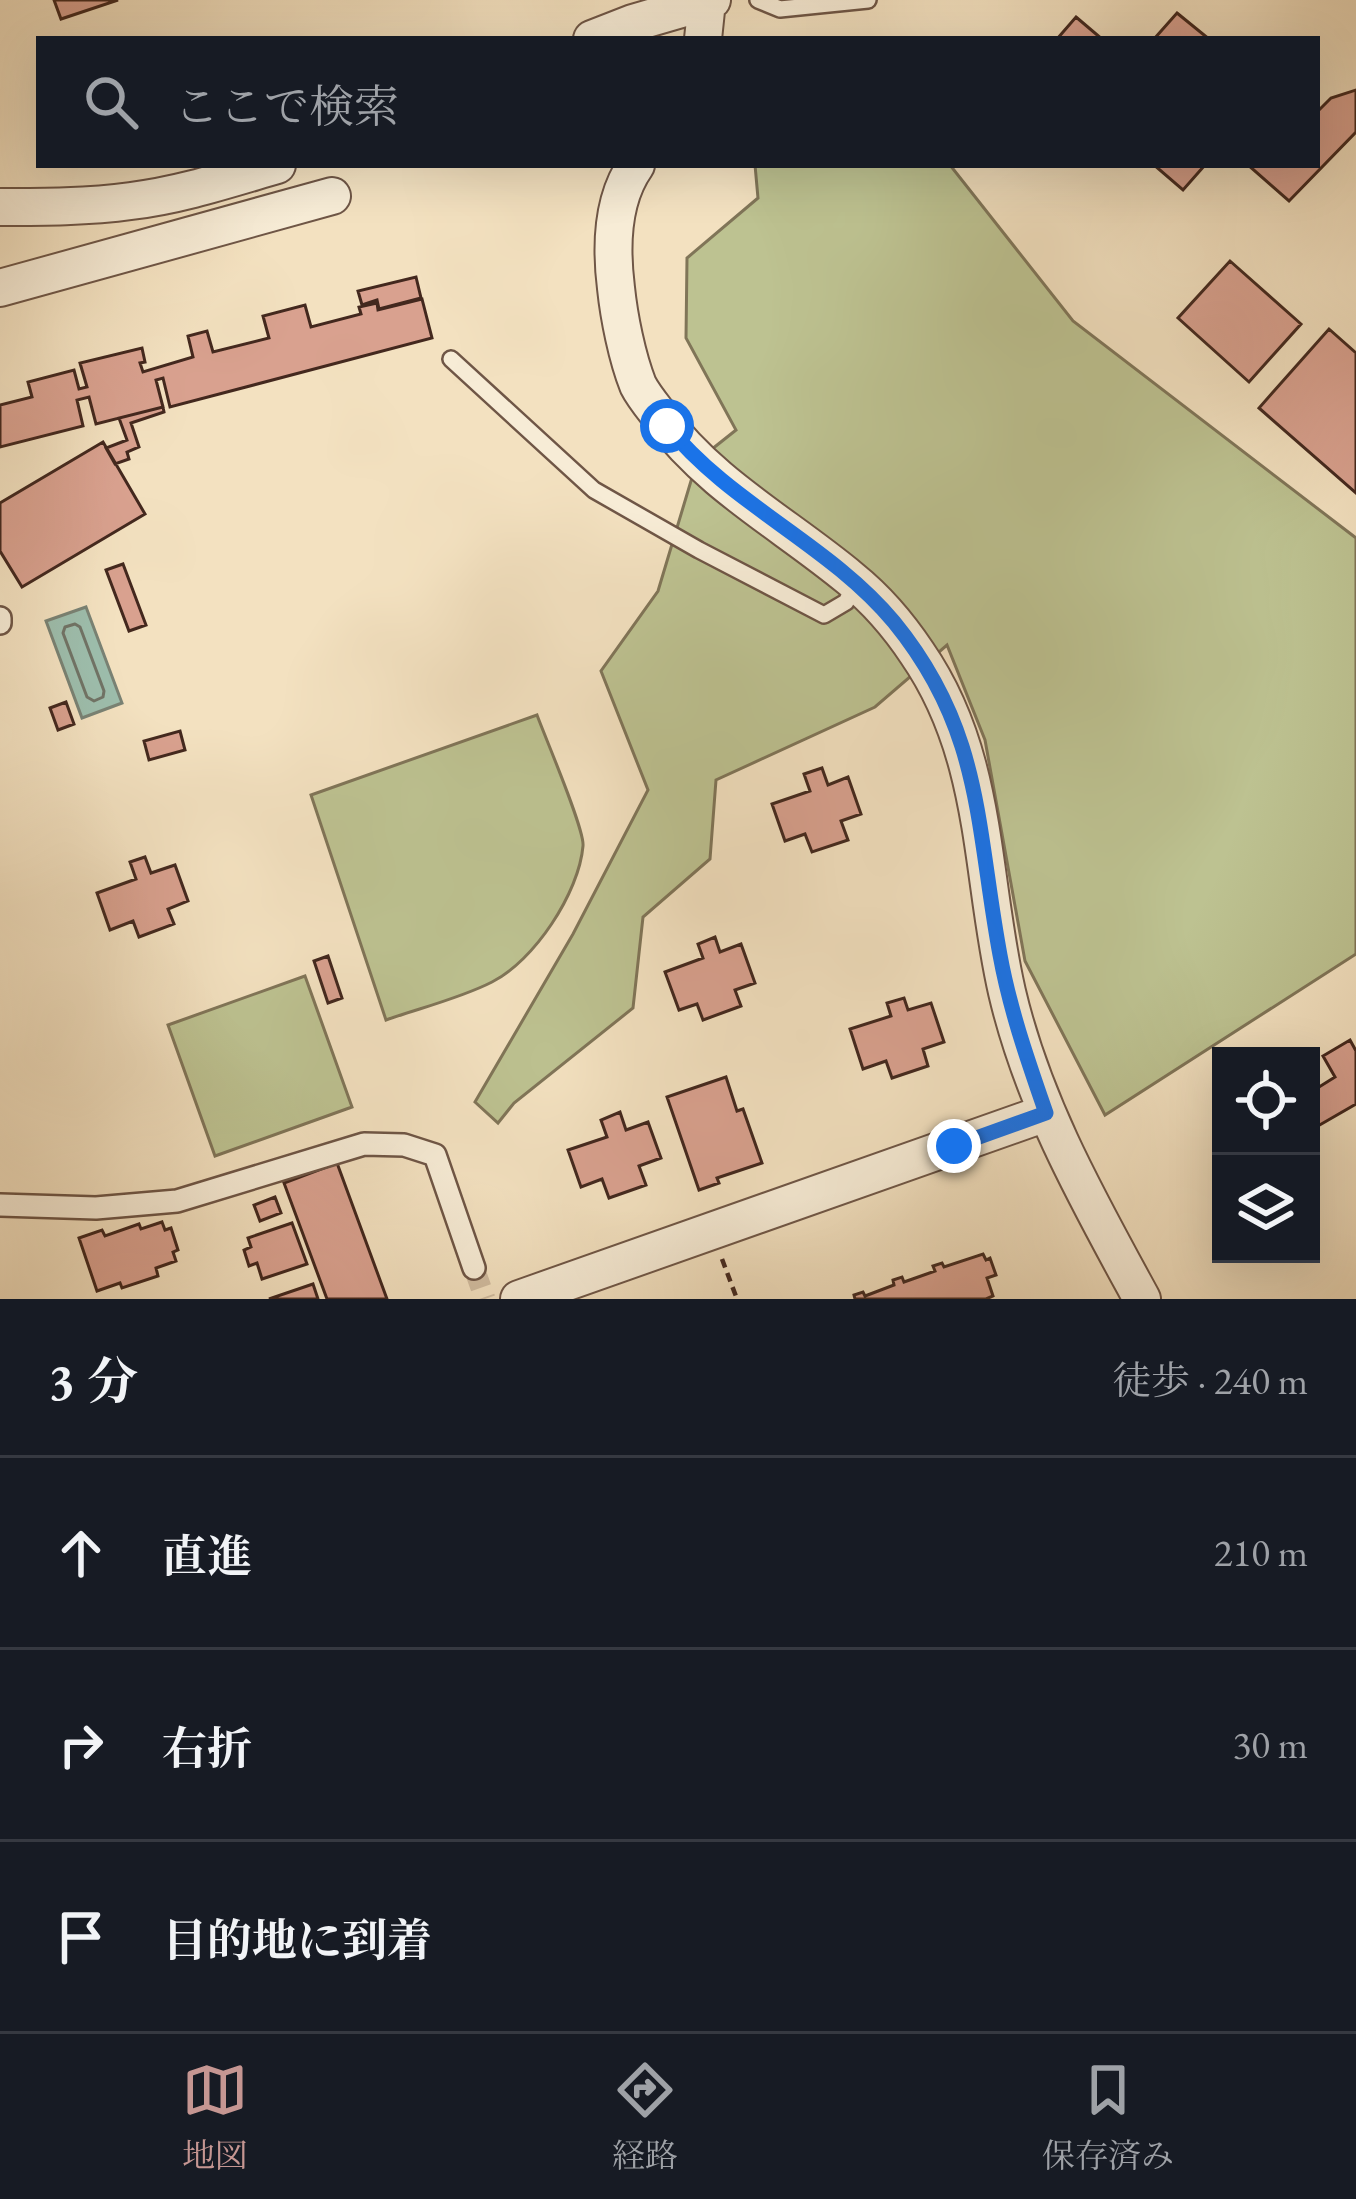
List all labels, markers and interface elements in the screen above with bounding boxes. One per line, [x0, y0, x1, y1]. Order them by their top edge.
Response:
search box [36, 36, 1320, 168]
icon: search [78, 69, 144, 135]
text: ここで検索 [174, 77, 399, 135]
route start [640, 399, 694, 453]
map controls [1212, 1047, 1320, 1263]
button: locate [1212, 1047, 1320, 1155]
route end [927, 1119, 981, 1173]
button: layers [1212, 1155, 1320, 1263]
text: 3 分 [48, 1348, 138, 1414]
text: 徒歩 · 240 m [1112, 1355, 1308, 1406]
icon: ahead [48, 1520, 114, 1586]
text: 直進 [162, 1527, 252, 1585]
text: 210 m [1214, 1527, 1308, 1578]
icon: right [48, 1712, 114, 1778]
text: 右折 [162, 1719, 252, 1777]
text: 30 m [1232, 1719, 1308, 1770]
icon: arrive [48, 1904, 114, 1970]
text: 目的地に到着 [162, 1911, 432, 1969]
tab: 地図 [182, 2057, 248, 2177]
tab: 経路 [612, 2057, 678, 2177]
tab: 保存済み [1042, 2057, 1174, 2177]

